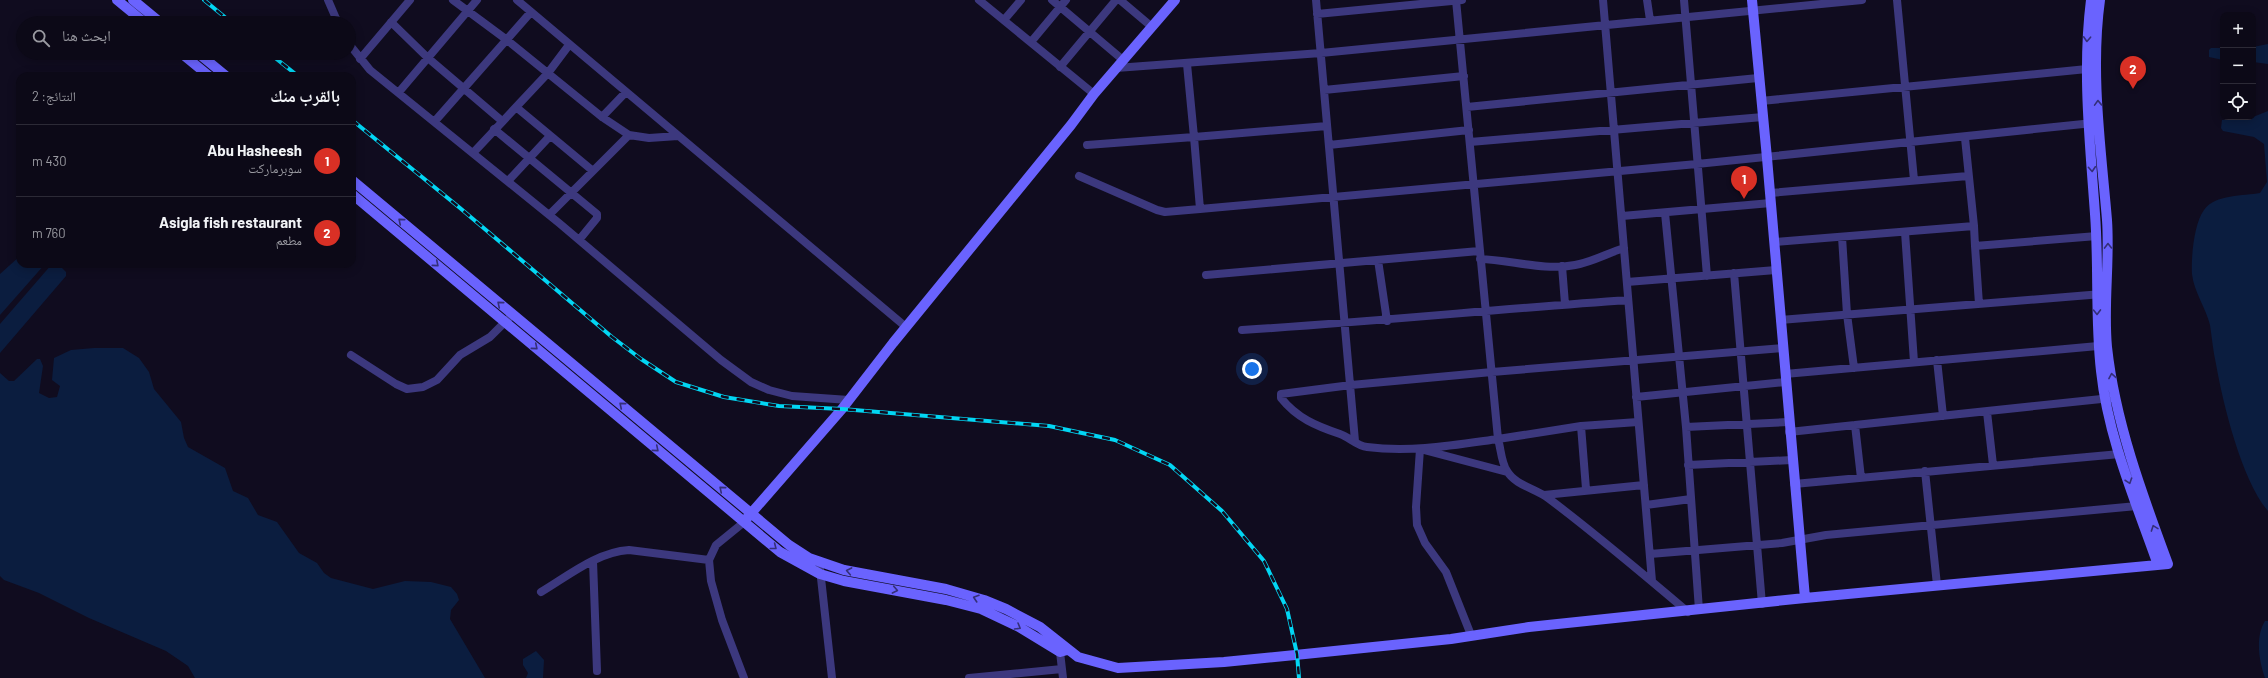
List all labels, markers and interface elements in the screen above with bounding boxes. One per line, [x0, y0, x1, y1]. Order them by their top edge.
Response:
map controls [2220, 12, 2256, 120]
button: + [2220, 12, 2256, 48]
search box [16, 16, 356, 60]
text: ابحث هنا [62, 26, 111, 44]
icon: search [30, 27, 52, 49]
one-way arrow [2083, 36, 2092, 42]
button: − [2220, 48, 2256, 84]
pin: 2 [2120, 56, 2146, 89]
button: locate [2220, 84, 2256, 120]
text: بالقرب منك [270, 85, 340, 105]
text: النتائج: 2 [32, 88, 76, 104]
one-way arrow [2093, 100, 2102, 106]
text: Abu Hasheesh [207, 141, 302, 159]
text: 430 m [32, 153, 67, 169]
text: 1 [325, 153, 329, 169]
text: سوبرماركت [248, 160, 302, 176]
pin: 1 [1731, 166, 1757, 199]
one-way arrow [2087, 166, 2096, 172]
text: Asigla fish restaurant [159, 213, 302, 231]
one-way arrow [398, 218, 405, 225]
text: 760 m [32, 225, 66, 241]
text: 2 [323, 225, 331, 241]
text: مطعم [276, 232, 302, 248]
one-way arrow [2104, 243, 2112, 249]
one-way arrow [431, 259, 438, 266]
one-way arrow [498, 302, 505, 309]
one-way arrow [2093, 309, 2101, 315]
one-way arrow [531, 343, 538, 350]
your location [1242, 359, 1262, 379]
one-way arrow [2108, 373, 2117, 379]
one-way arrow [619, 403, 626, 410]
one-way arrow [651, 445, 659, 452]
one-way arrow [2124, 477, 2132, 484]
one-way arrow [719, 486, 726, 493]
one-way arrow [2151, 524, 2159, 531]
one-way arrow [770, 542, 777, 549]
one-way arrow [846, 568, 852, 576]
one-way arrow [891, 585, 898, 593]
one-way arrow [973, 594, 980, 602]
one-way arrow [1014, 622, 1021, 629]

